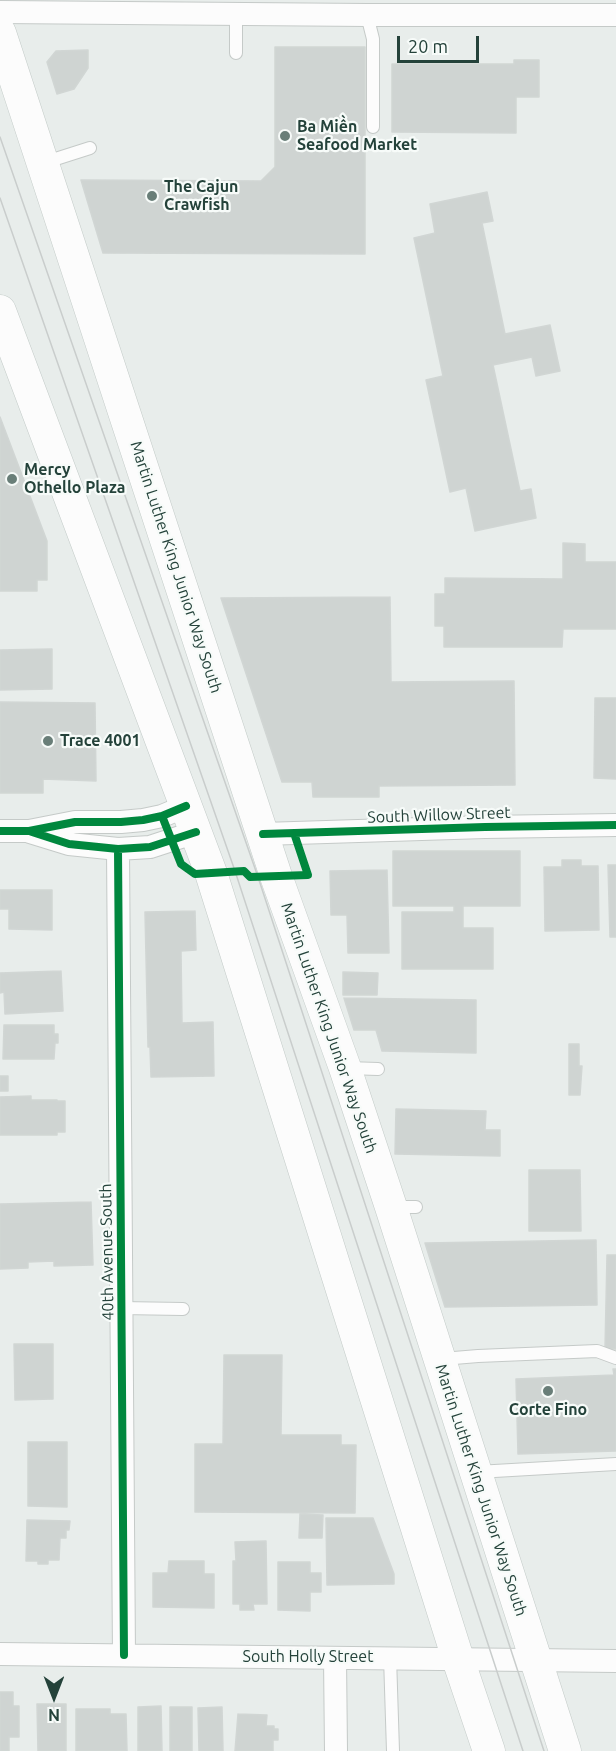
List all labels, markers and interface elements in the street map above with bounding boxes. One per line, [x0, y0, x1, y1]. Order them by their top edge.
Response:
scale bar [400, 24, 482, 62]
text: 20 m [408, 36, 448, 56]
place label: Ba Miền Seafood Market [297, 117, 417, 155]
marker: Ba Miền Seafood Market [278, 129, 292, 143]
place label: The Cajun Crawfish [164, 177, 238, 215]
marker: The Cajun Crawfish [145, 189, 159, 203]
street label: Martin Luther King Junior Way South [126, 439, 226, 695]
place label: Mercy Othello Plaza [24, 460, 125, 498]
marker: Mercy Othello Plaza [5, 472, 19, 486]
place label: Trace 4001 [60, 731, 140, 751]
marker: Trace 4001 [41, 734, 55, 748]
street label: South Willow Street [367, 803, 511, 827]
street label: Martin Luther King Junior Way South [277, 900, 381, 1156]
street label: 40th Avenue South [96, 1183, 118, 1321]
street label: Martin Luther King Junior Way South [431, 1362, 531, 1618]
marker: Corte Fino [541, 1384, 555, 1398]
place label: Corte Fino [509, 1400, 587, 1420]
street label: South Holly Street [243, 1647, 373, 1667]
north arrow [24, 1667, 84, 1727]
text: N [48, 1706, 60, 1724]

